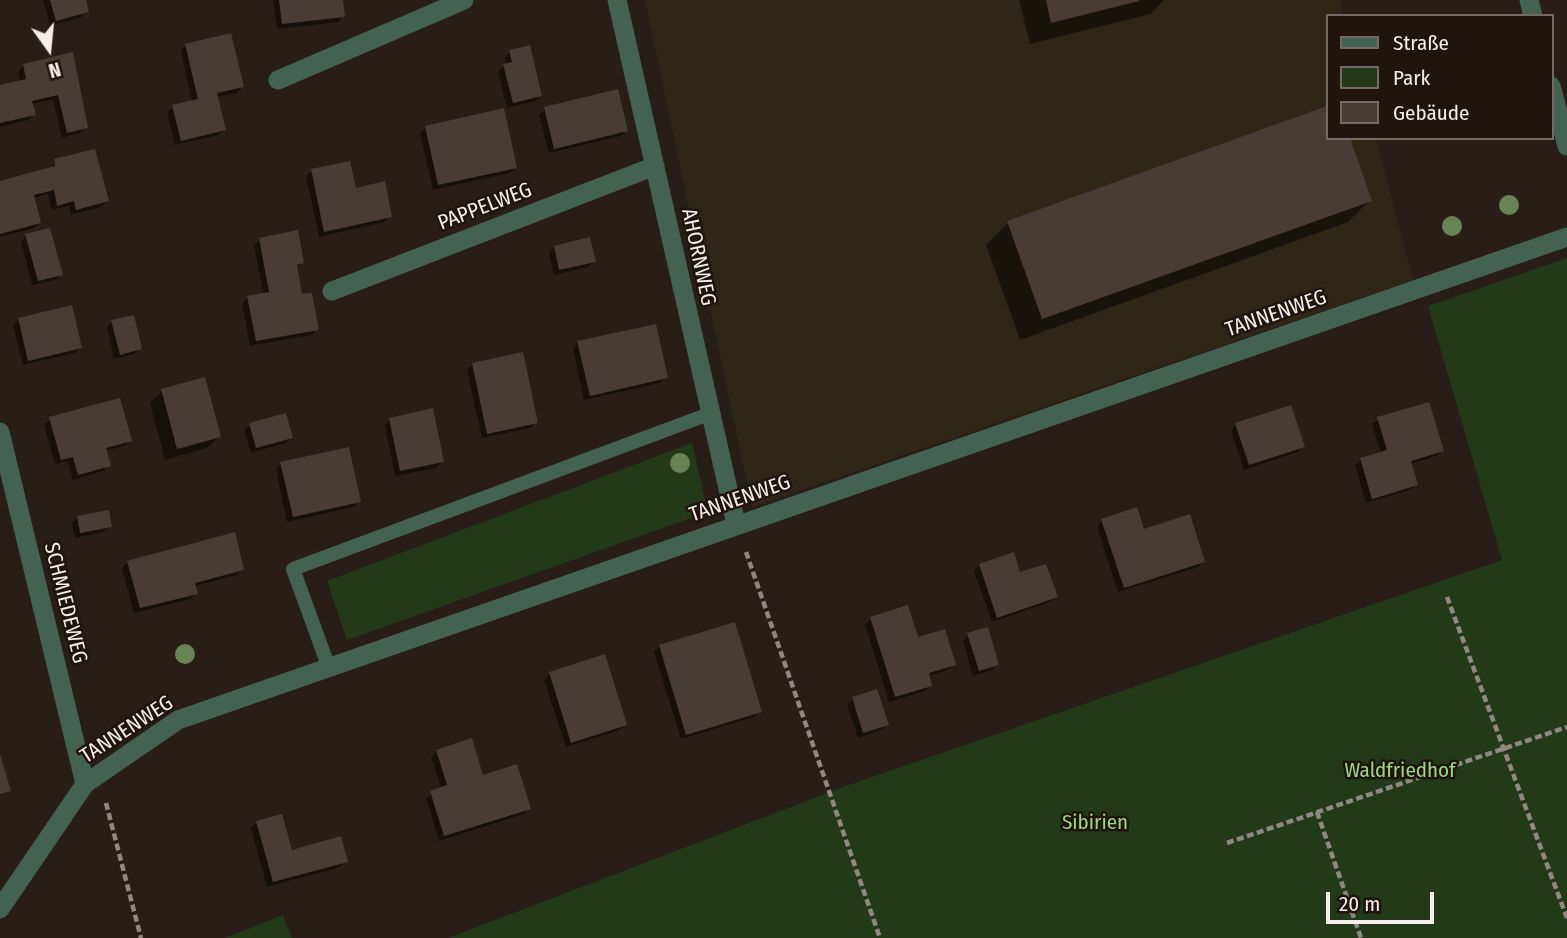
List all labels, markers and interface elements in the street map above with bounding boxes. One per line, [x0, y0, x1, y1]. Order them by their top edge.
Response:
north arrow [14, 14, 84, 84]
legend [1326, 14, 1553, 140]
text: Straße [1393, 30, 1449, 56]
text: N [46, 57, 63, 82]
text: Park [1393, 65, 1430, 91]
text: Gebäude [1393, 100, 1469, 126]
street label: PAPPELWEG [435, 178, 535, 236]
street label: AHORNWEG [675, 206, 721, 308]
street label: TANNENWEG [1222, 285, 1330, 343]
street label: TANNENWEG [686, 470, 794, 528]
street label: SCHMIEDEWEG [38, 540, 92, 666]
street label: TANNENWEG [76, 691, 178, 769]
park label: Waldfriedhof [1344, 758, 1456, 784]
park label: Sibirien [1062, 810, 1128, 836]
scale bar [1329, 878, 1438, 922]
text: 20 m [1339, 891, 1380, 917]

